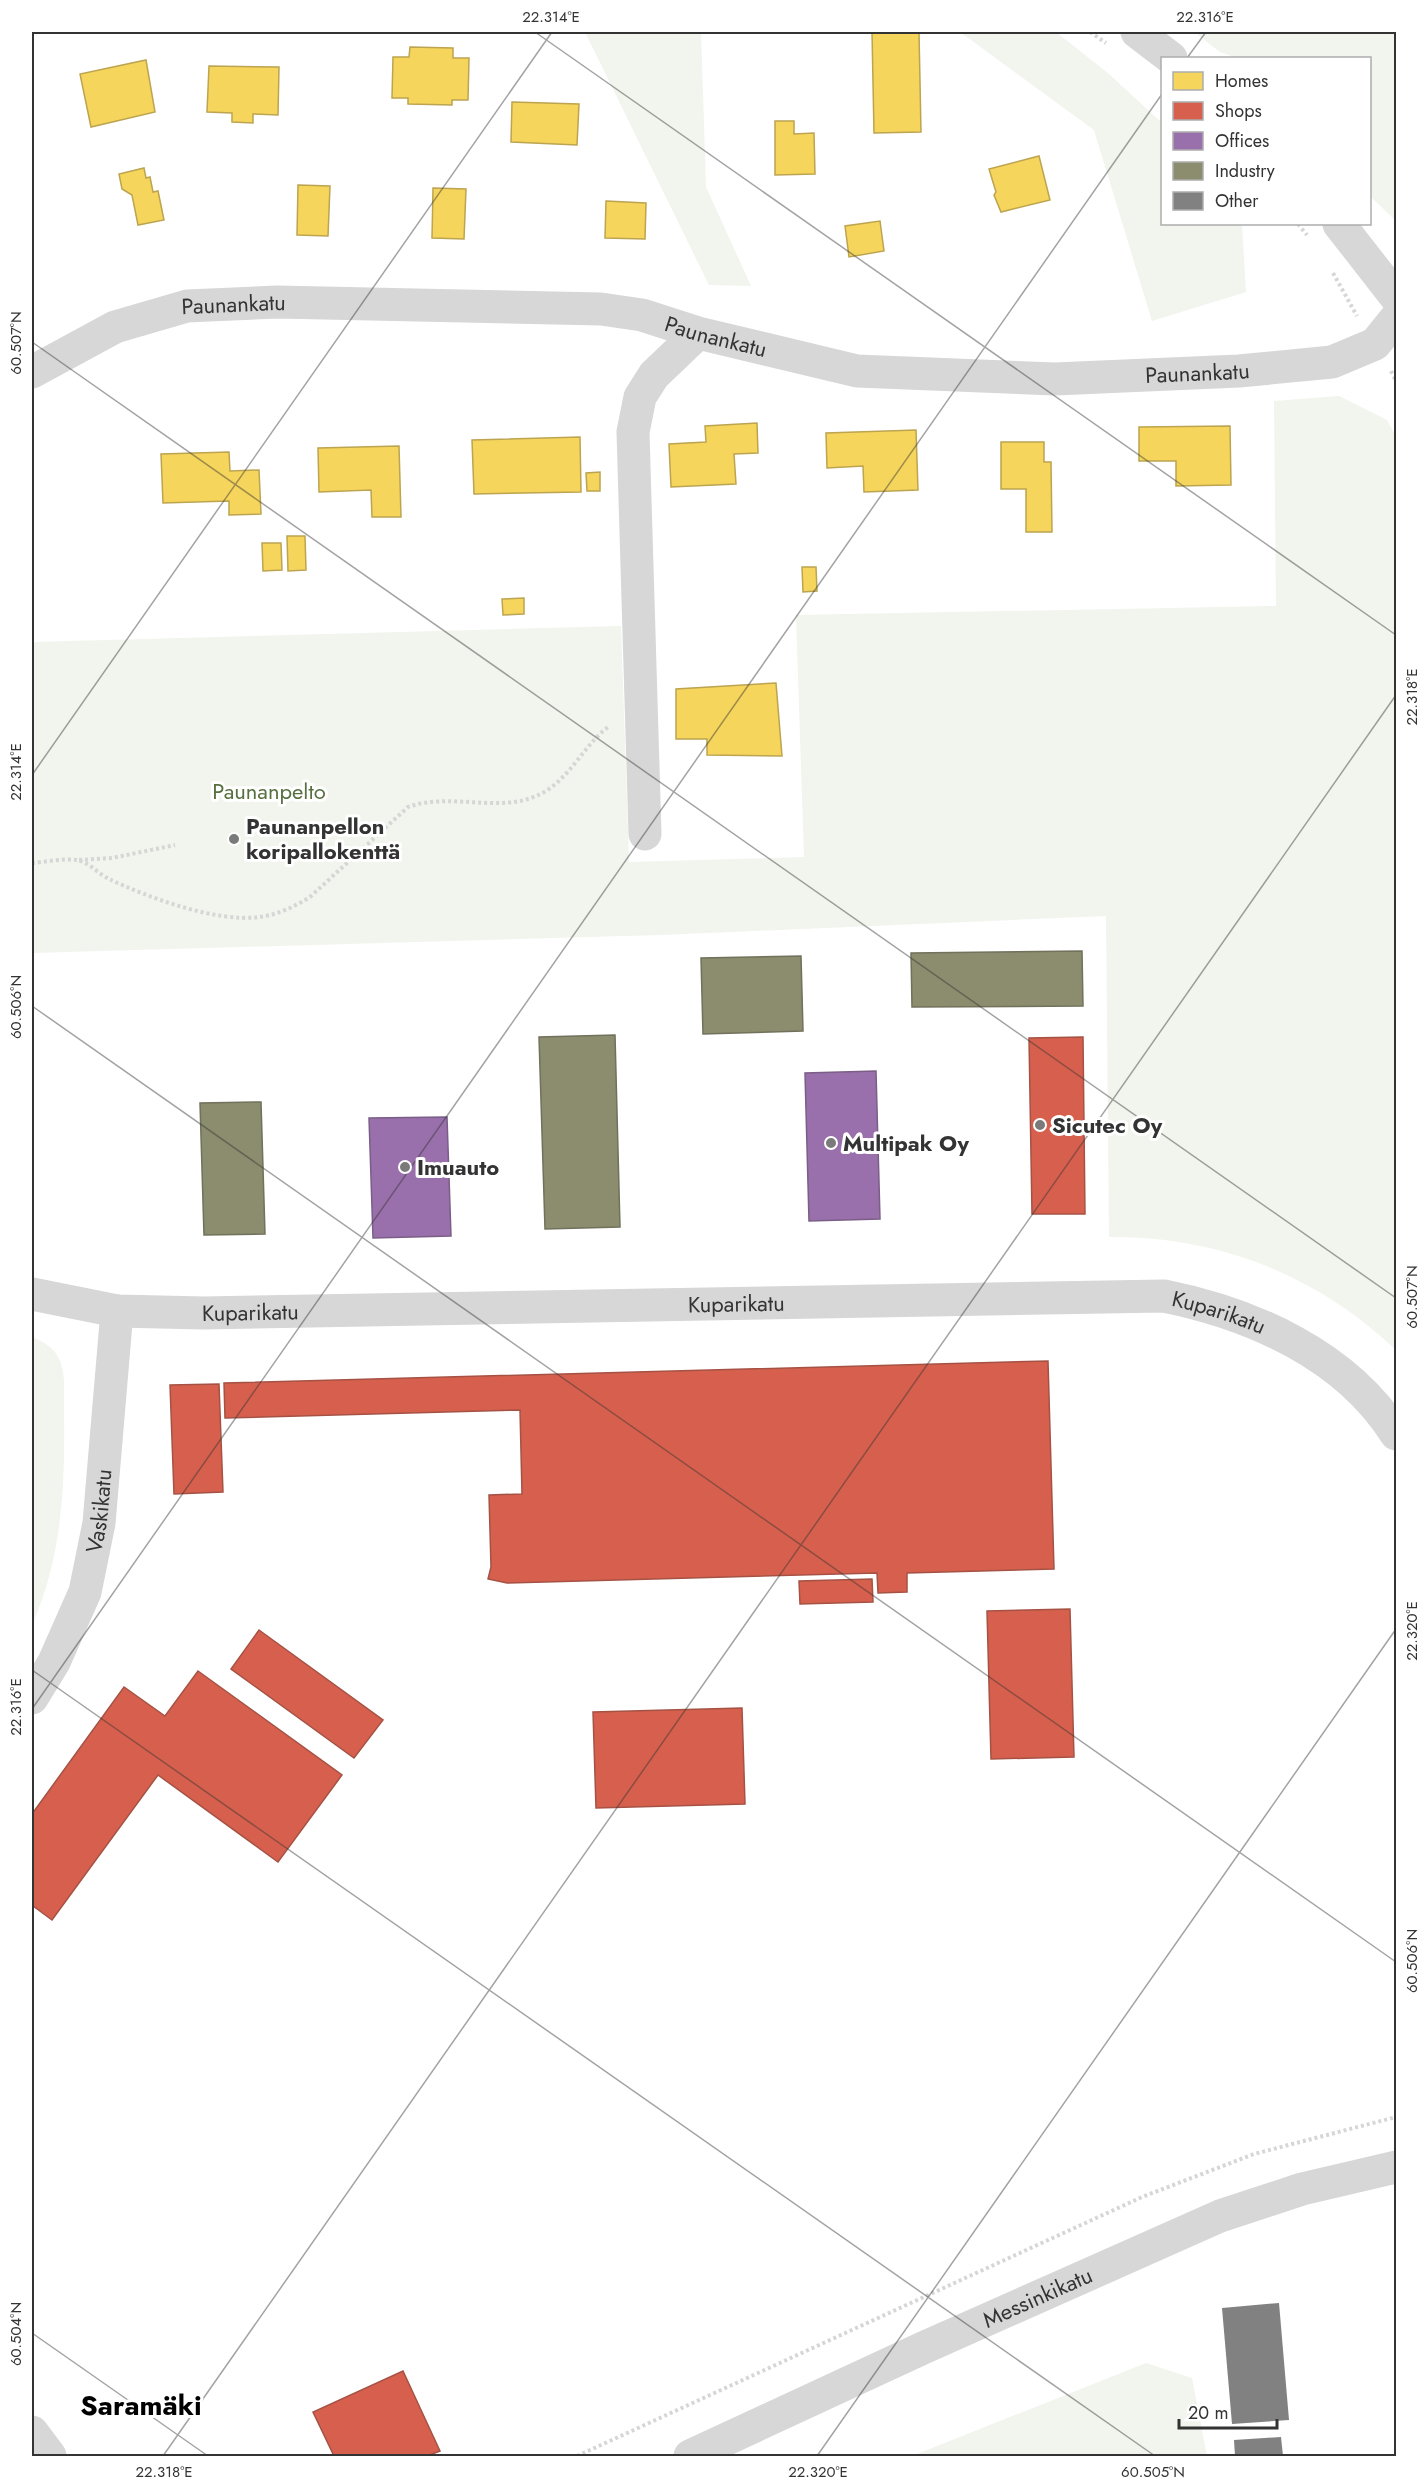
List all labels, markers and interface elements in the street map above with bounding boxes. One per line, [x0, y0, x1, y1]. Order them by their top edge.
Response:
text: 22.314°E [522, 6, 580, 28]
text: 22.316°E [1176, 6, 1234, 28]
legend [1161, 57, 1371, 225]
text: Homes [1215, 68, 1268, 94]
text: Shops [1215, 98, 1262, 124]
text: Offices [1215, 128, 1269, 154]
text: Industry [1215, 158, 1275, 184]
text: Other [1215, 188, 1259, 214]
street label: Paunankatu [181, 286, 286, 322]
street label: Paunankatu [661, 307, 770, 365]
text: 60.507°N [5, 311, 27, 375]
street label: Paunankatu [1145, 354, 1251, 391]
text: 22.318°E [1401, 668, 1423, 726]
text: 22.314°E [5, 743, 27, 801]
park label: Paunanpelto [212, 775, 326, 807]
place label: Paunanpellon koripallokenttä [246, 810, 400, 867]
marker: Paunanpellon koripallokenttä [227, 832, 241, 846]
text: 60.506°N [5, 975, 27, 1039]
place label: Sicutec Oy [1052, 1109, 1163, 1141]
marker: Sicutec Oy [1033, 1118, 1047, 1132]
place label: Multipak Oy [843, 1127, 969, 1159]
marker: Multipak Oy [824, 1136, 838, 1150]
place label: Imuauto [417, 1151, 499, 1183]
marker: Imuauto [398, 1160, 412, 1174]
text: 60.507°N [1401, 1265, 1423, 1329]
street label: Kuparikatu [1169, 1282, 1271, 1342]
street label: Kuparikatu [687, 1287, 785, 1320]
street label: Kuparikatu [202, 1295, 299, 1329]
street label: Vaskikatu [77, 1468, 120, 1556]
text: 22.320°E [1401, 1601, 1423, 1661]
text: 22.316°E [5, 1678, 27, 1736]
text: 60.506°N [1401, 1929, 1423, 1993]
street label: Messinkikatu [978, 2259, 1097, 2335]
text: 60.504°N [5, 2302, 27, 2366]
district label: Saramäki [80, 2385, 202, 2426]
scale bar [1179, 2392, 1276, 2430]
text: 20 m [1188, 2400, 1228, 2426]
text: 22.318°E [135, 2461, 193, 2483]
text: 22.320°E [788, 2461, 848, 2483]
text: 60.505°N [1121, 2461, 1185, 2483]

